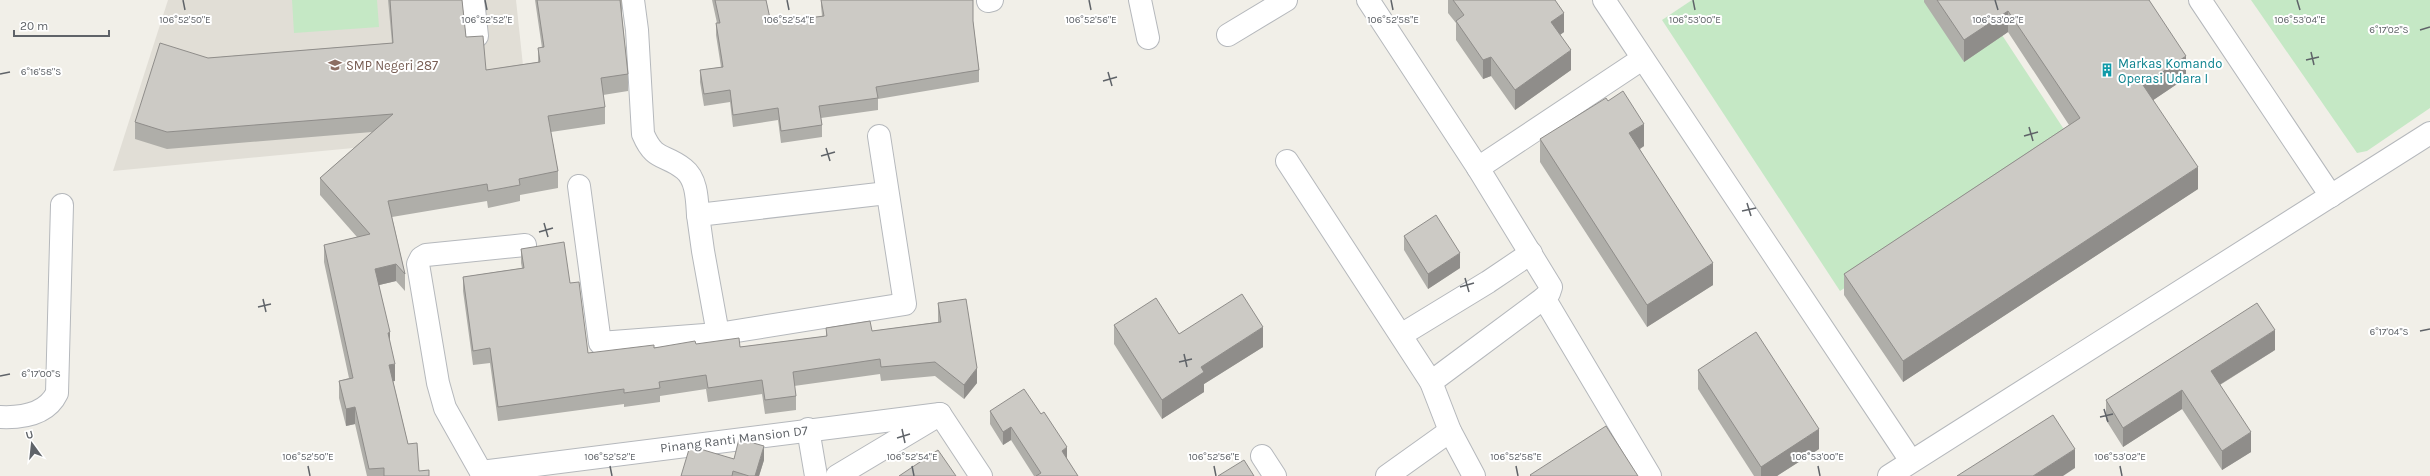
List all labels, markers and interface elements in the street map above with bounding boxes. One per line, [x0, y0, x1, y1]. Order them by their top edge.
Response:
scale bar [14, 12, 109, 38]
text: 106°52'50"E [159, 14, 211, 26]
text: 106°52'52"E [461, 14, 513, 26]
text: 106°52'54"E [763, 14, 815, 26]
text: 106°52'56"E [1065, 14, 1117, 26]
text: 106°52'58"E [1367, 14, 1419, 26]
text: 106°53'00"E [1669, 14, 1721, 26]
text: 106°53'02"E [1972, 14, 2024, 26]
text: 106°53'04"E [2274, 14, 2326, 26]
text: 20 m [20, 19, 48, 33]
text: 6°17'02"S [2369, 24, 2409, 36]
place label: Markas Komando Operasi Udara I [2118, 56, 2222, 86]
school or university icon: SMP Negeri 287 [327, 57, 343, 73]
place label: SMP Negeri 287 [346, 58, 438, 73]
building icon: Markas Komando Operasi Udara I [2099, 62, 2115, 78]
text: 6°16'58"S [21, 66, 61, 78]
text: 6°17'04"S [2369, 326, 2409, 338]
text: 6°17'00"S [21, 368, 61, 380]
street label: Pinang Ranti Mansion D7 [659, 423, 809, 455]
north arrow [12, 424, 52, 464]
text: U [24, 428, 35, 442]
text: 106°52'50"E [282, 451, 334, 463]
text: 106°52'52"E [584, 451, 636, 463]
text: 106°52'54"E [886, 451, 938, 463]
text: 106°52'56"E [1188, 451, 1240, 463]
text: 106°52'58"E [1490, 451, 1542, 463]
text: 106°53'00"E [1792, 451, 1844, 463]
text: 106°53'02"E [2094, 451, 2146, 463]

